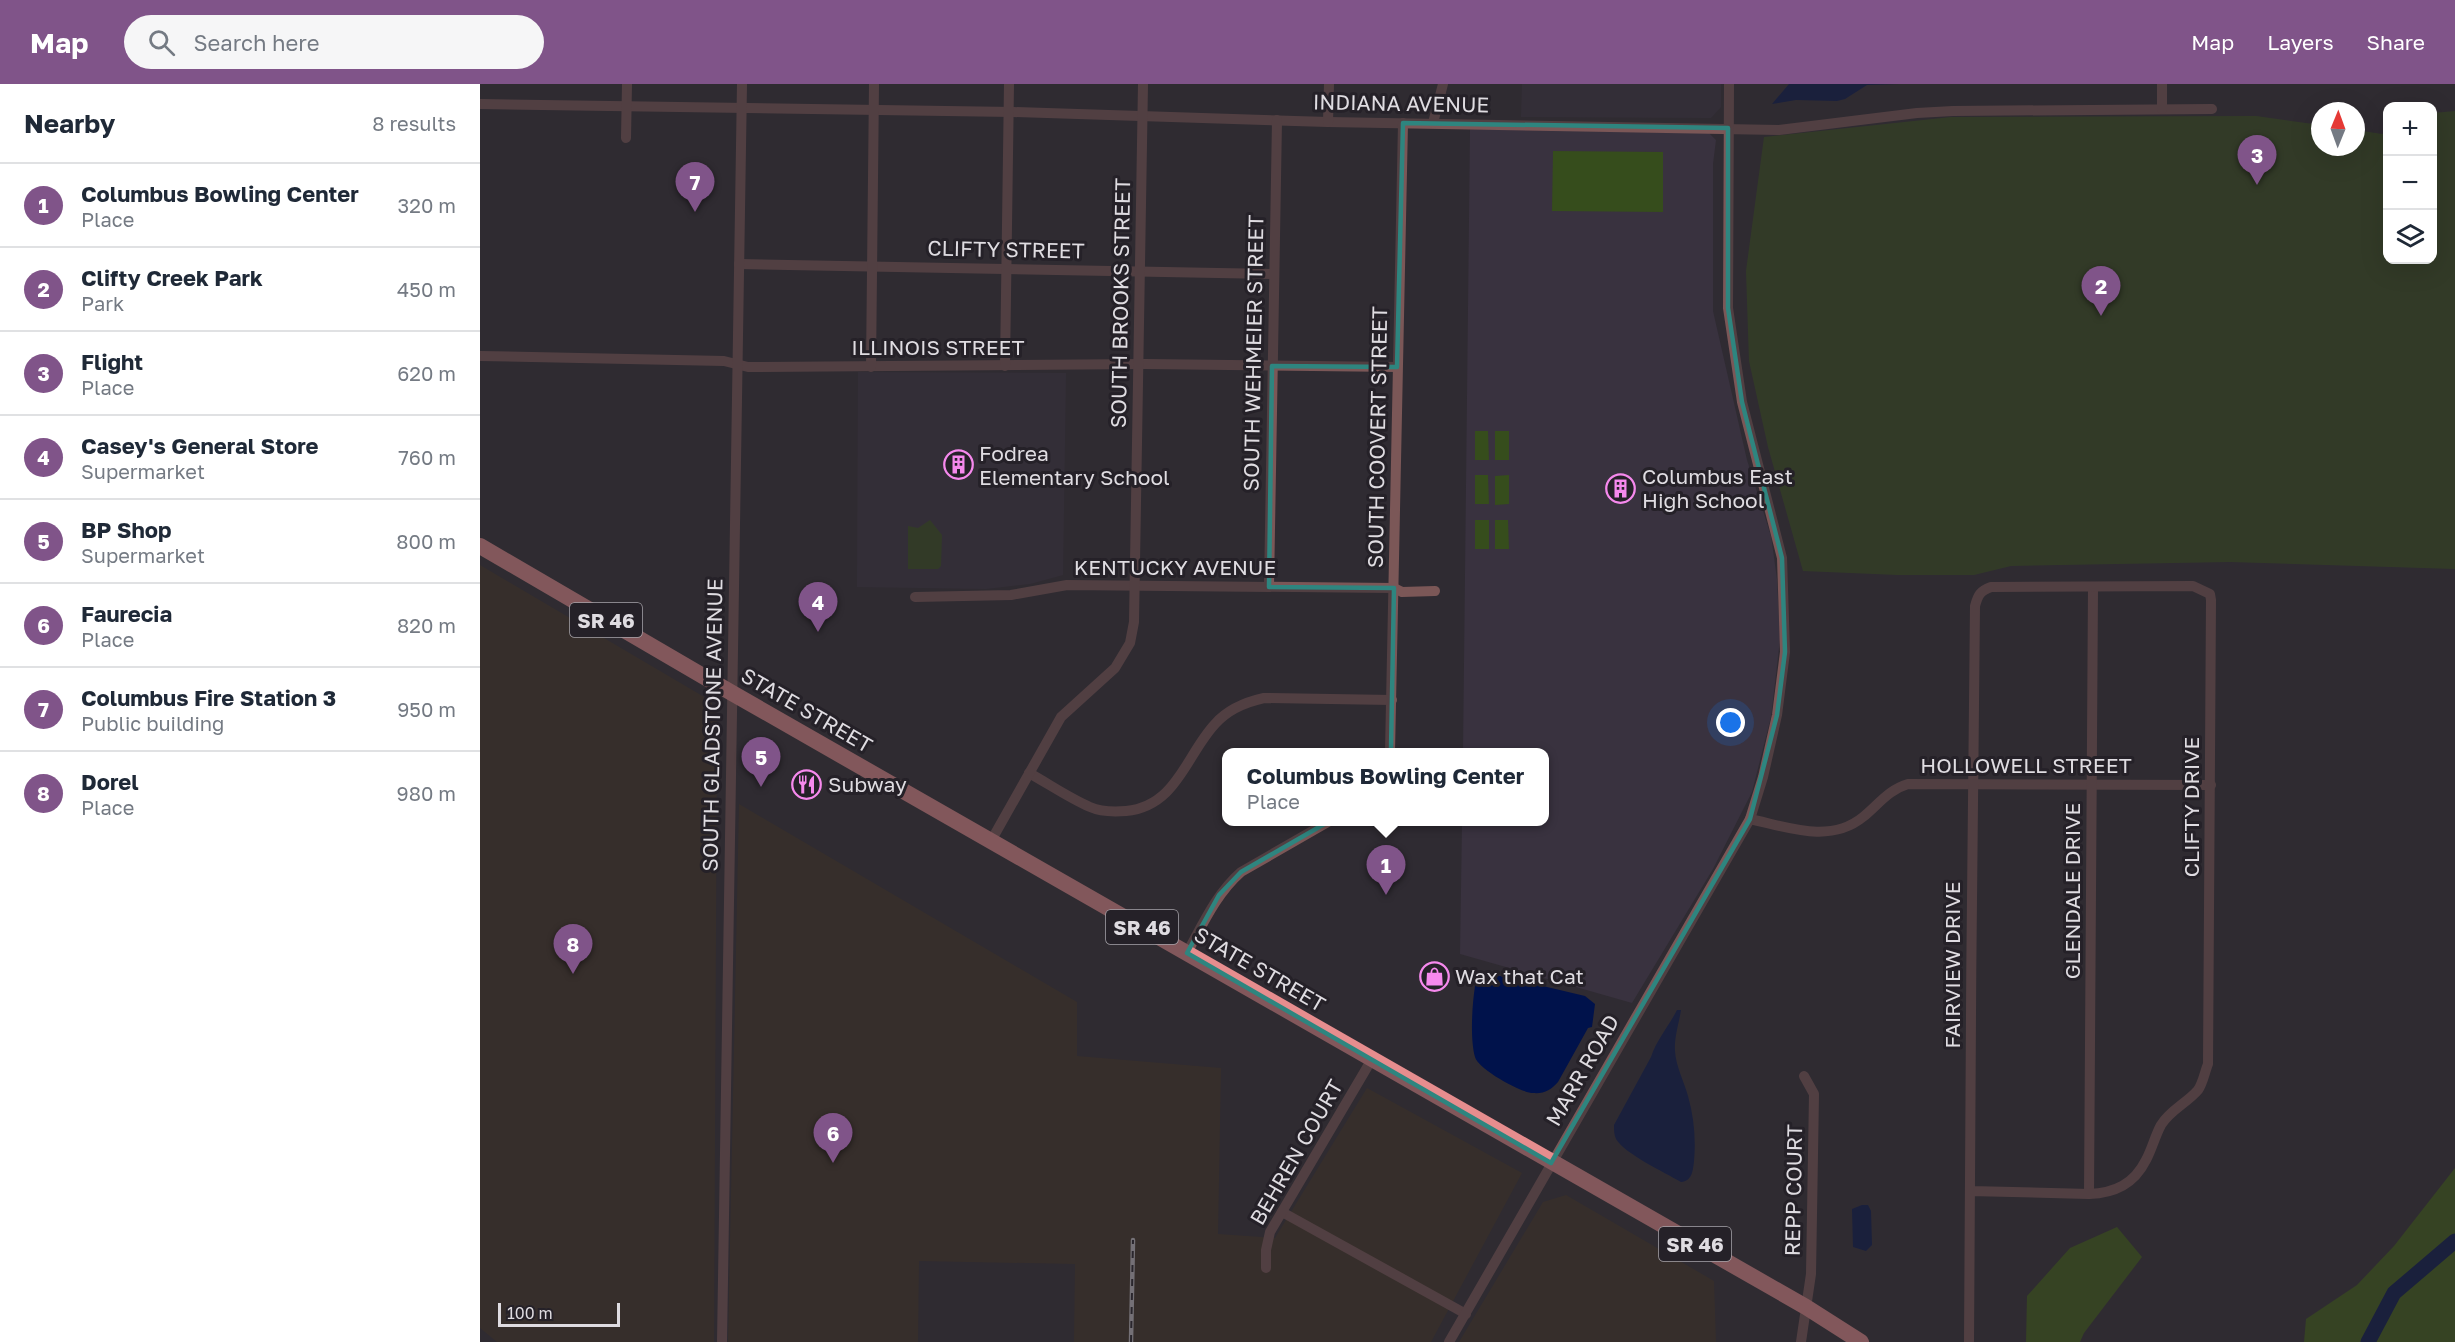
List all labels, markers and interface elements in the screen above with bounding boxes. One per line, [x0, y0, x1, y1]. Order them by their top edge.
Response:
search box [124, 15, 544, 69]
text: Map [30, 26, 88, 59]
icon: search [145, 26, 178, 59]
text: Search here [193, 29, 319, 56]
text: Map [2191, 29, 2234, 55]
text: Layers [2267, 29, 2334, 55]
text: Share [2367, 29, 2425, 55]
street label: INDIANA AVENUE [1313, 88, 1489, 118]
north arrow [2311, 102, 2365, 156]
map controls [2383, 102, 2437, 264]
button: + [2383, 102, 2437, 156]
text: Nearby [24, 108, 115, 139]
text: 8 results [372, 111, 456, 135]
pin: 3 [2238, 135, 2276, 185]
button: − [2383, 156, 2437, 210]
pin: 7 [676, 162, 714, 212]
street label: SOUTH BROOKS STREET [1105, 178, 1135, 428]
text: Columbus Bowling Center [81, 180, 359, 207]
text: 1 [38, 193, 49, 217]
text: 320 m [398, 193, 456, 217]
text: Place [81, 207, 134, 231]
button: layers [2383, 210, 2437, 264]
street label: SOUTH WEHMEIER STREET [1238, 214, 1268, 492]
street label: CLIFTY STREET [927, 235, 1085, 263]
text: Clifty Creek Park [81, 264, 263, 291]
pin: 2 [2082, 266, 2120, 316]
text: 2 [37, 277, 50, 301]
text: 450 m [397, 277, 456, 301]
text: Park [81, 291, 124, 315]
street label: SOUTH COOVERT STREET [1362, 306, 1392, 568]
street label: ILLINOIS STREET [851, 334, 1025, 360]
text: Flight [81, 348, 143, 375]
text: 3 [37, 361, 50, 385]
text: 620 m [397, 361, 456, 385]
text: Place [81, 375, 134, 399]
text: Casey's General Store [81, 432, 318, 459]
place label: Fodrea Elementary School [979, 440, 1170, 490]
text: 4 [37, 445, 50, 469]
text: 760 m [398, 445, 456, 469]
building icon: Fodrea Elementary School [942, 449, 974, 481]
text: Supermarket [81, 459, 205, 483]
place label: Columbus East High School [1642, 463, 1793, 513]
building icon: Columbus East High School [1605, 472, 1637, 504]
text: BP Shop [81, 516, 172, 543]
text: 5 [37, 529, 50, 553]
text: 800 m [396, 529, 456, 553]
text: Supermarket [81, 543, 205, 567]
street label: KENTUCKY AVENUE [1074, 554, 1276, 580]
street label: SOUTH GLADSTONE AVENUE [696, 578, 728, 872]
pin: 4 [798, 582, 838, 632]
text: Faurecia [81, 600, 172, 627]
road number: SR 46 [570, 603, 642, 637]
text: 6 [37, 613, 50, 637]
text: 820 m [397, 613, 456, 637]
text: Place [81, 627, 134, 651]
street label: STATE STREET [737, 662, 877, 758]
text: Columbus Fire Station 3 [81, 684, 336, 711]
text: 7 [38, 697, 49, 721]
text: 950 m [397, 697, 456, 721]
your location [1716, 708, 1745, 737]
text: Public building [81, 711, 224, 735]
street label: CLIFTY DRIVE [2178, 737, 2204, 877]
pin: 5 [742, 738, 780, 787]
popup [1222, 748, 1549, 826]
street label: HOLLOWELL STREET [1920, 752, 2132, 778]
text: Columbus Bowling Center [1247, 762, 1524, 789]
text: Dorel [81, 768, 139, 795]
restaurant icon: Subway [791, 768, 823, 800]
place label: Subway [828, 771, 907, 797]
text: 8 [37, 781, 50, 805]
text: 980 m [397, 781, 456, 805]
text: Place [1247, 789, 1300, 813]
text: Place [81, 795, 134, 819]
street label: GLENDALE DRIVE [2059, 803, 2085, 979]
pin: 1 [1366, 846, 1406, 895]
street label: FAIRVIEW DRIVE [1939, 881, 1965, 1049]
road number: SR 46 [1106, 910, 1178, 944]
street label: STATE STREET [1190, 921, 1330, 1017]
pin: 8 [554, 924, 592, 974]
shop icon: Wax that Cat [1418, 960, 1450, 992]
place label: Wax that Cat [1455, 963, 1584, 989]
street label: MARR ROAD [1540, 1010, 1624, 1130]
street label: BEHREN COURT [1244, 1075, 1348, 1229]
pin: 6 [814, 1114, 852, 1163]
street label: REPP COURT [1779, 1124, 1807, 1256]
road number: SR 46 [1659, 1227, 1731, 1261]
scale bar [498, 1300, 620, 1328]
text: 100 m [507, 1303, 553, 1323]

